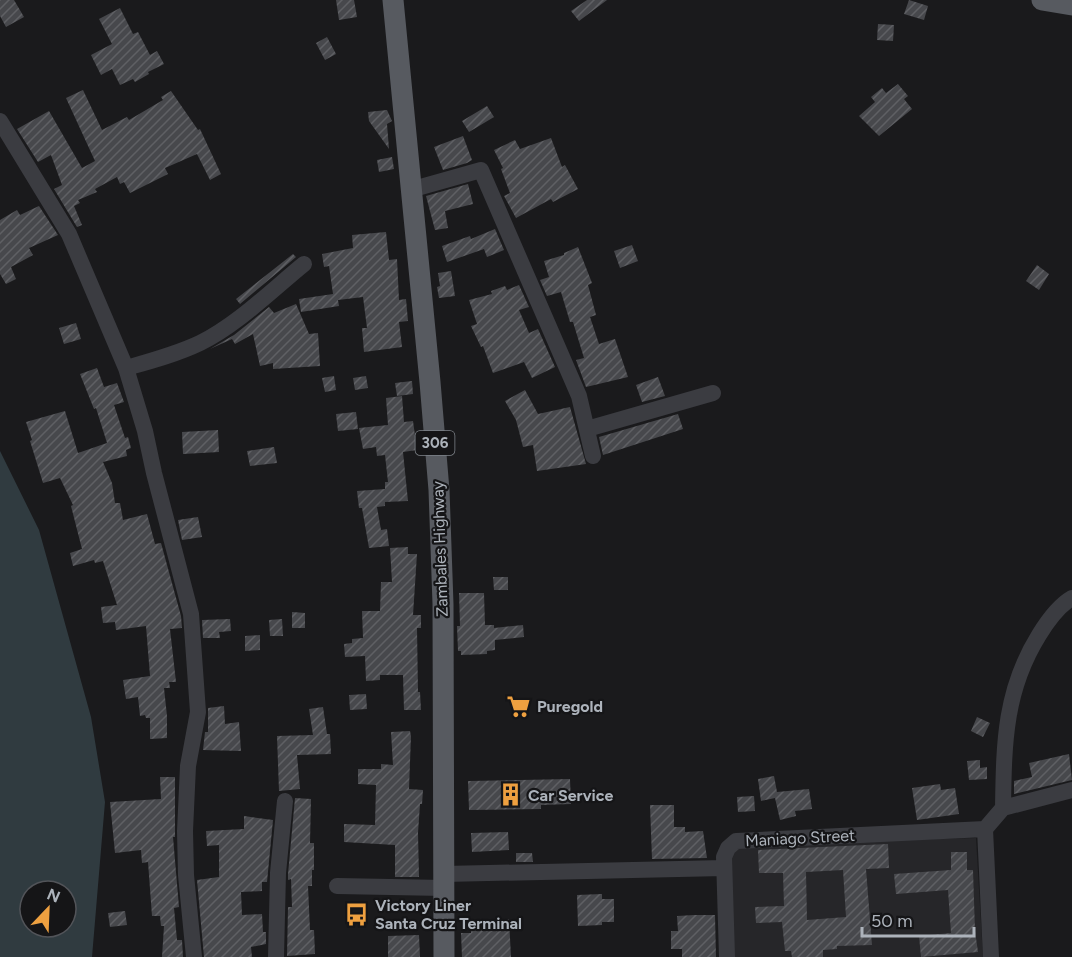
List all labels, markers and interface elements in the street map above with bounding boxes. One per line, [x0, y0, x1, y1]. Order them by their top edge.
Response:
road number: 306 [416, 431, 454, 455]
street label: Zambales Highway [428, 480, 452, 617]
supermarket icon: Puregold [506, 693, 532, 719]
place label: Puregold [537, 697, 603, 716]
building icon: Car Service [497, 782, 523, 808]
place label: Car Service [528, 786, 613, 805]
street label: Maniago Street [745, 826, 855, 850]
north arrow [18, 879, 78, 939]
text: N [44, 884, 63, 907]
place label: Victory Liner Santa Cruz Terminal [375, 896, 522, 933]
scale bar [862, 900, 974, 938]
bus stop icon: Victory Liner Santa Cruz Terminal [344, 901, 370, 927]
text: 50 m [871, 910, 913, 932]

